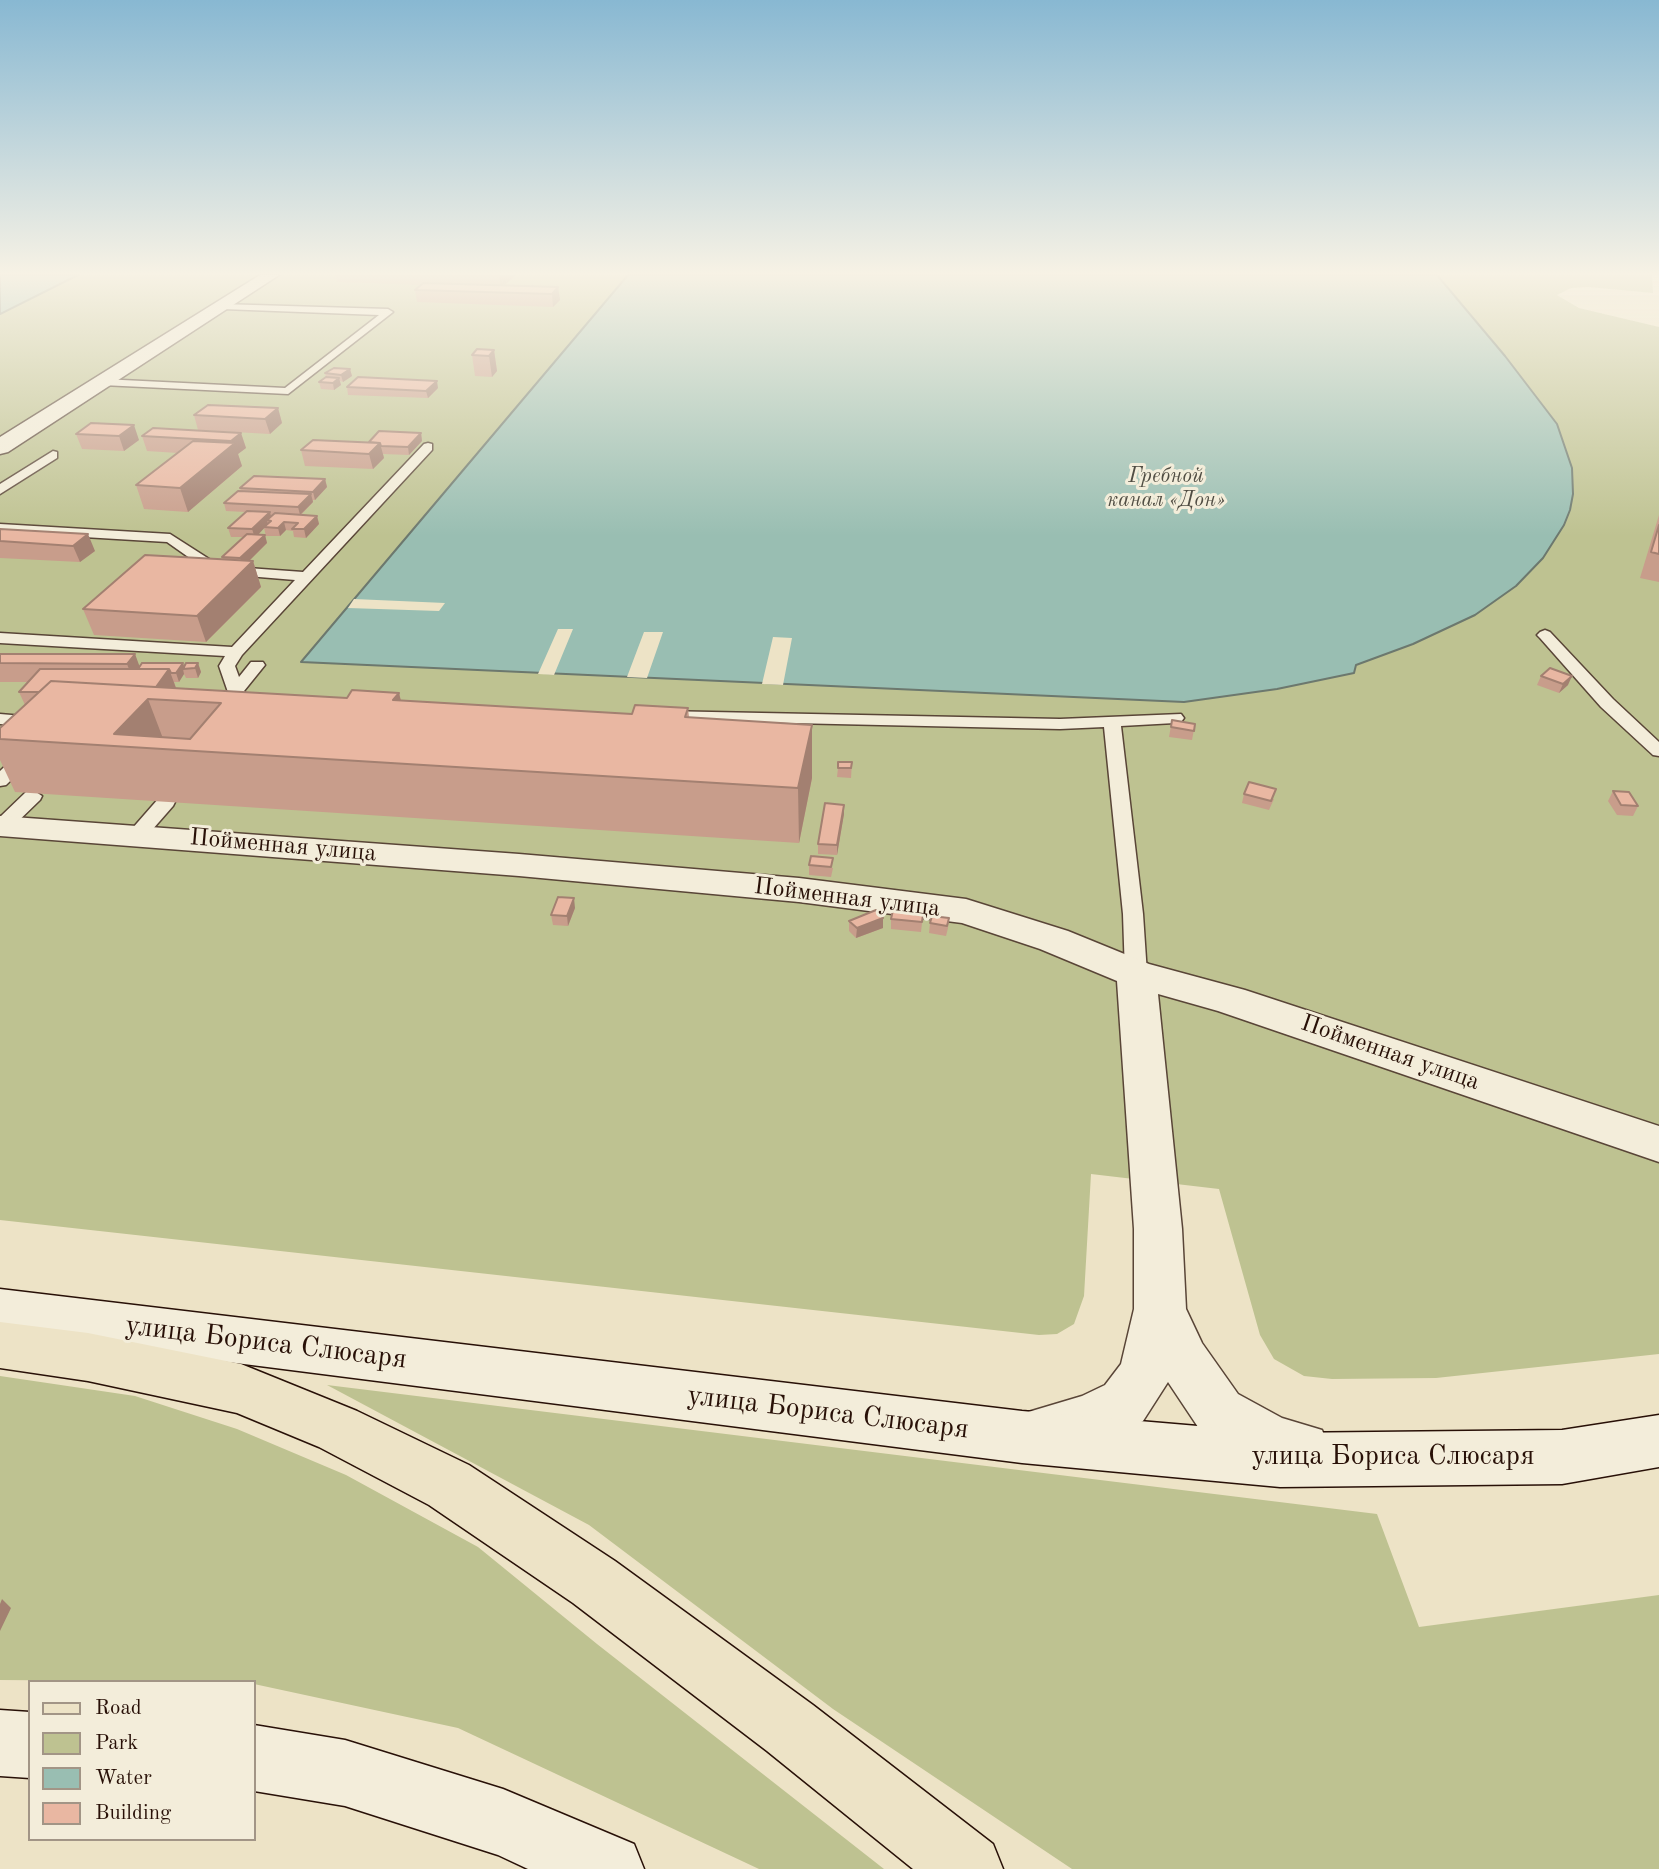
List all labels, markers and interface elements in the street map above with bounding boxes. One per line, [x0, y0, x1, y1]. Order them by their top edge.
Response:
water label: Гребной канал «Дон» [1107, 463, 1225, 513]
street label: Пойменная улица [188, 823, 378, 869]
street label: Пойменная улица [752, 872, 942, 924]
street label: Пойменная улица [1297, 1009, 1483, 1097]
street label: улица Бориса Слюсаря [123, 1309, 409, 1377]
street label: улица Бориса Слюсаря [685, 1379, 971, 1447]
street label: улица Бориса Слюсаря [1251, 1440, 1535, 1474]
legend [28, 1680, 256, 1841]
text: Road [95, 1698, 142, 1719]
text: Park [95, 1733, 138, 1754]
text: Water [95, 1768, 152, 1789]
text: Building [95, 1803, 171, 1824]

